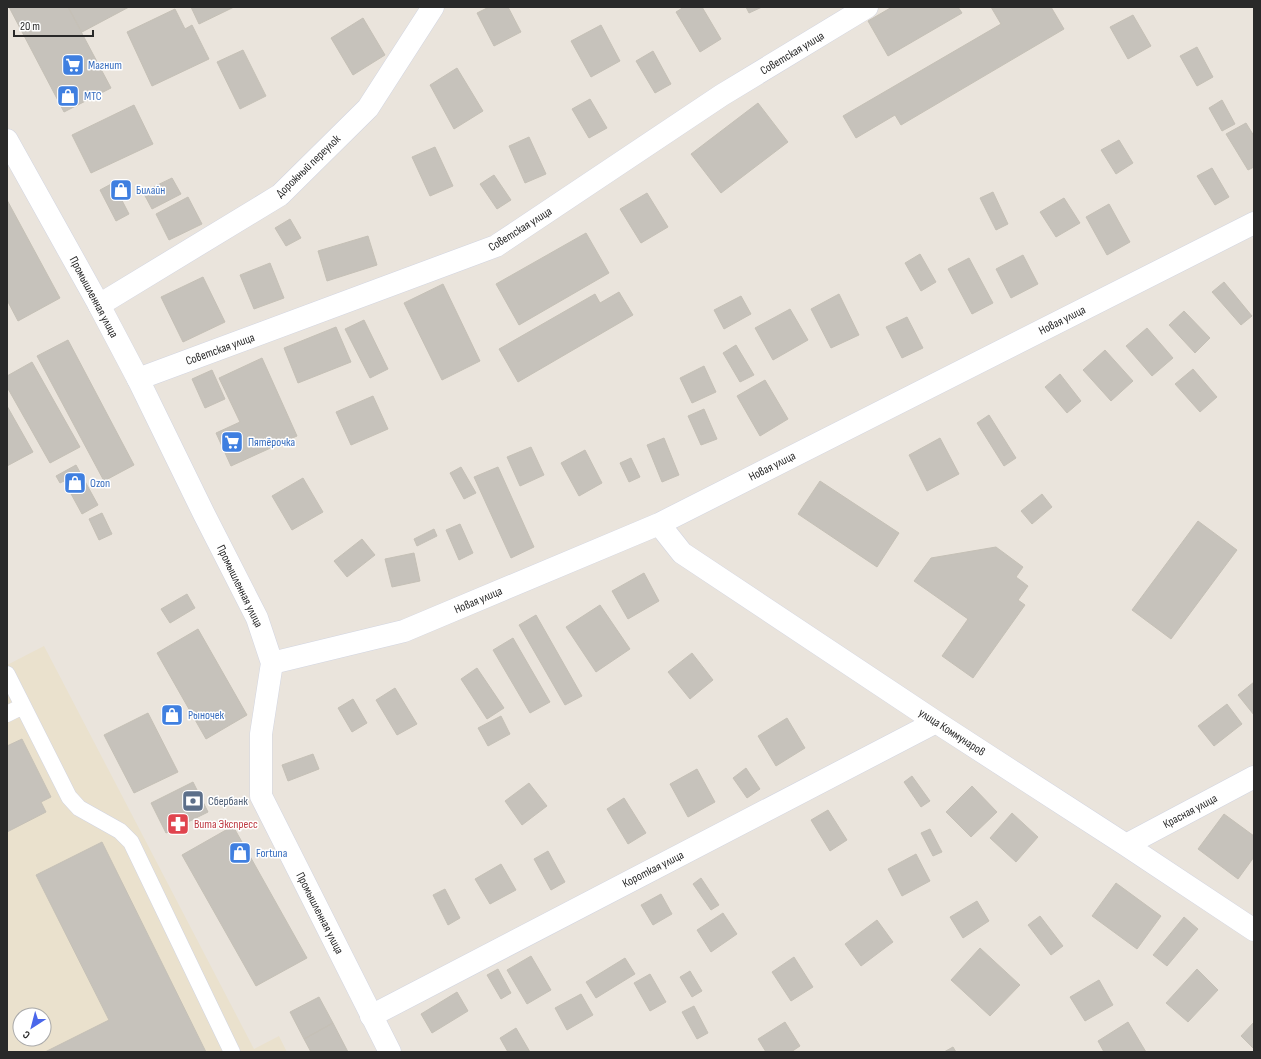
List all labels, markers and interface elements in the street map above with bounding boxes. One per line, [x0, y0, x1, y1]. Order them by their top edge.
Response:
scale bar [14, 12, 93, 38]
text: 20 m [20, 19, 40, 34]
street label: Советская улица [757, 28, 827, 78]
supermarket icon: Магнит [60, 52, 86, 78]
place label: Магнит [88, 58, 122, 73]
shop icon: МТС [55, 83, 81, 109]
place label: МТС [84, 89, 102, 104]
street label: Дорожный переулок [273, 131, 344, 201]
shop icon: Билайн [108, 177, 134, 203]
place label: Билайн [136, 183, 165, 198]
street label: Советская улица [486, 204, 555, 255]
street label: Промышленная улица [66, 254, 121, 341]
street label: Новая улица [1036, 302, 1089, 339]
street label: Советская улица [184, 330, 257, 369]
supermarket icon: Пятёрочка [219, 429, 245, 455]
place label: Пятёрочка [248, 435, 296, 450]
street label: Новая улица [746, 448, 799, 485]
shop icon: Ozon [62, 470, 88, 496]
place label: Ozon [90, 476, 110, 491]
street label: Промышленная улица [213, 542, 266, 630]
street label: Новая улица [452, 584, 505, 617]
shop icon: Рыночек [159, 702, 185, 728]
street label: улица Коммунаров [916, 705, 988, 760]
place label: Рыночек [188, 708, 225, 723]
bank icon: Сбербанк [180, 788, 206, 814]
street label: Красная улица [1161, 791, 1220, 832]
place label: Сбербанк [208, 794, 248, 809]
pharmacy icon: Вита Экспресс [165, 811, 191, 837]
place label: Вита Экспресс [194, 817, 258, 832]
shop icon: Fortuna [227, 840, 253, 866]
place label: Fortuna [256, 846, 288, 861]
street label: Короткая улица [620, 847, 687, 891]
street label: Промышленная улица [292, 870, 347, 957]
north arrow [12, 1007, 52, 1047]
text: С [20, 1028, 33, 1042]

